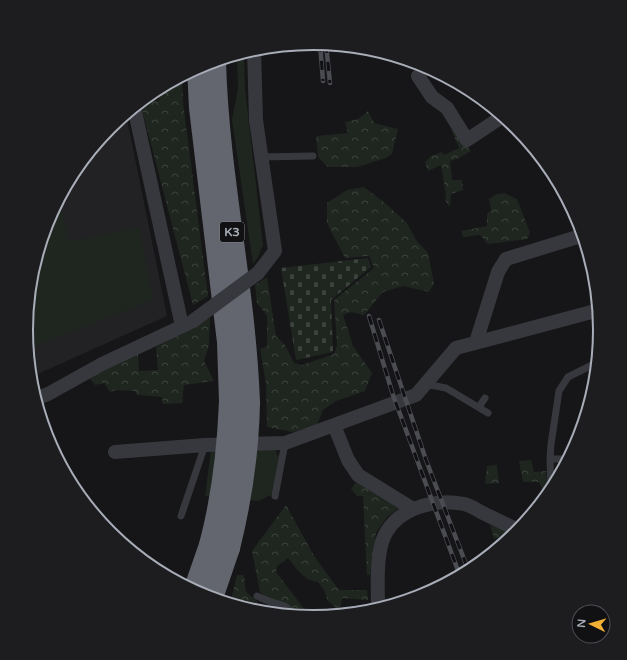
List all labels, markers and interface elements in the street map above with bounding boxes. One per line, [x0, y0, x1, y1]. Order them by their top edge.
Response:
road number: K3 [220, 222, 244, 242]
north arrow [571, 604, 611, 644]
text: N [575, 618, 588, 628]

